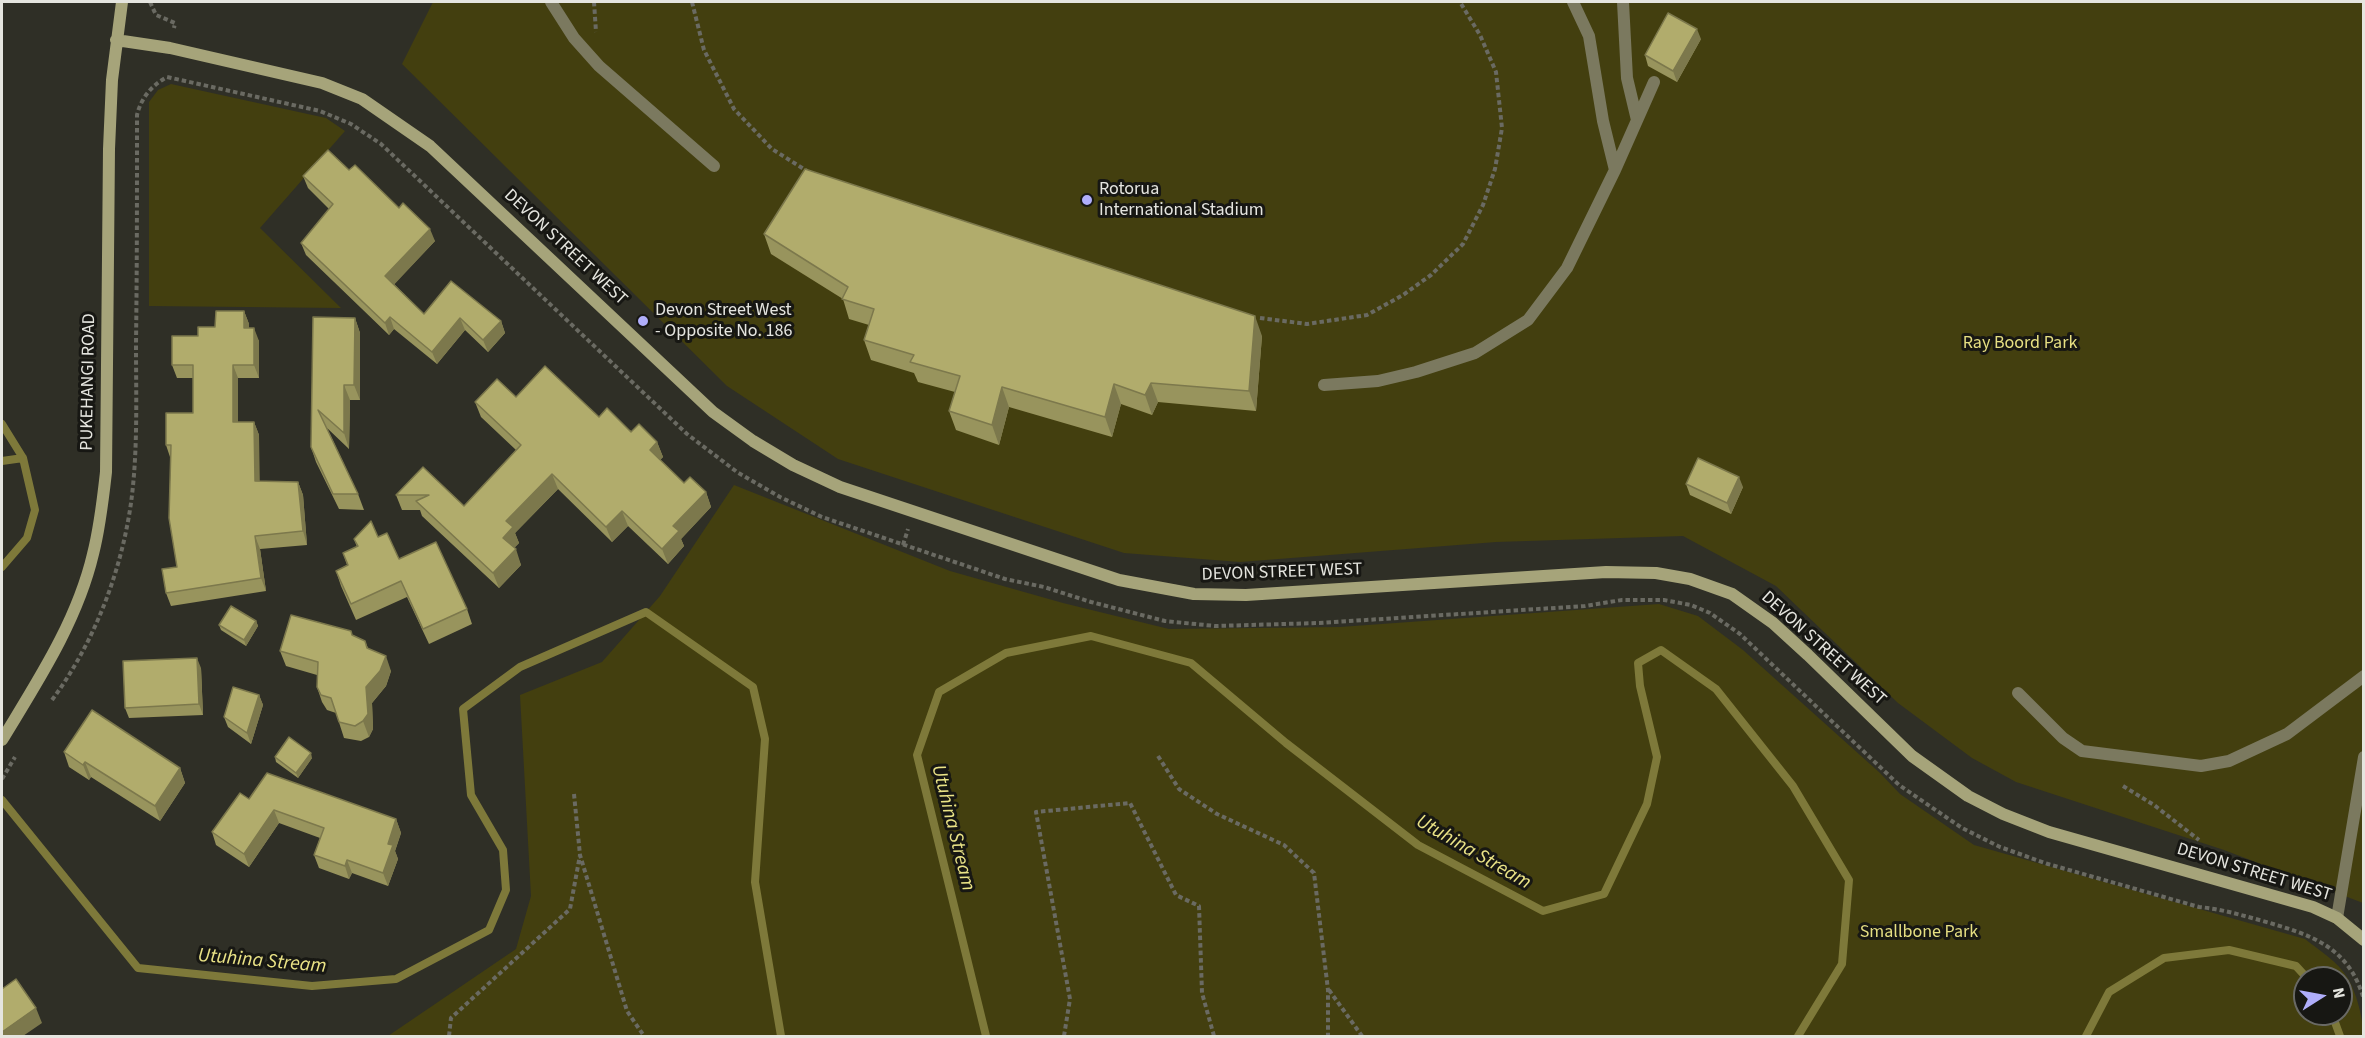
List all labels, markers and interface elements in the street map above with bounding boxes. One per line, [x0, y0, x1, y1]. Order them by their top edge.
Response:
place label: Rotorua International Stadium [1099, 179, 1264, 222]
street label: DEVON STREET WEST [499, 185, 631, 311]
marker: Rotorua International Stadium [1080, 193, 1094, 207]
place label: Devon Street West - Opposite No. 186 [655, 300, 792, 342]
street label: PUKEHANGI ROAD [77, 313, 101, 451]
marker: Devon Street West - Opposite No. 186 [636, 314, 650, 328]
park label: Ray Boord Park [1963, 333, 2077, 355]
street label: DEVON STREET WEST [1201, 559, 1363, 587]
street label: DEVON STREET WEST [1756, 587, 1890, 711]
water label: Utuhina Stream [925, 763, 979, 893]
water label: Utuhina Stream [1411, 810, 1535, 896]
street label: DEVON STREET WEST [2174, 839, 2334, 907]
park label: Smallbone Park [1860, 922, 1978, 944]
water label: Utuhina Stream [197, 944, 327, 980]
north arrow [2293, 966, 2353, 1026]
text: N [2327, 986, 2351, 1000]

